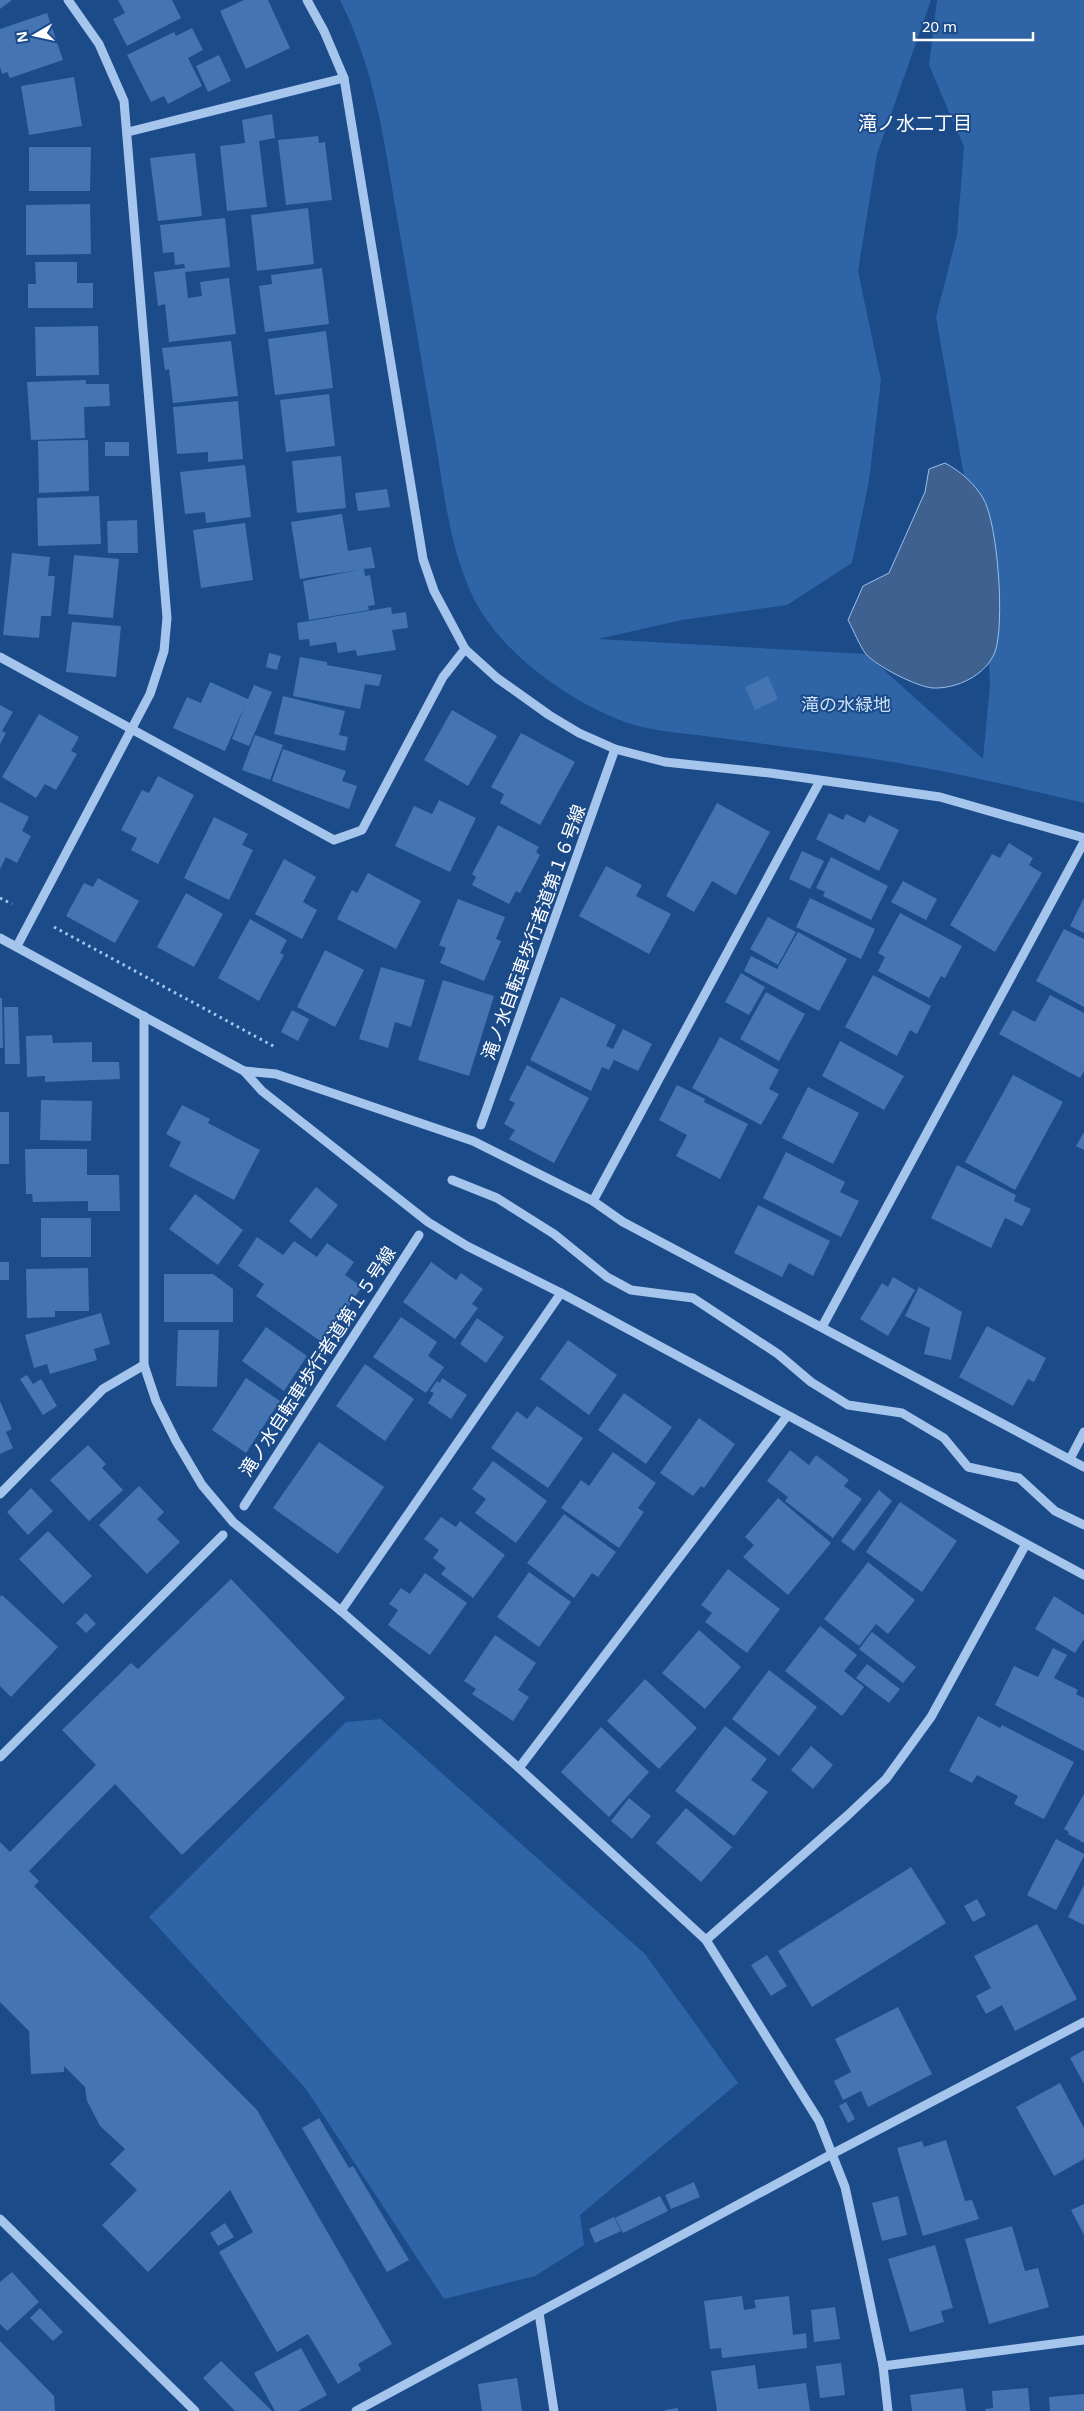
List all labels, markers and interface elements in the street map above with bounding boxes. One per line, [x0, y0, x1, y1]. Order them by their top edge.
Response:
north arrow [10, 10, 60, 60]
scale bar [914, 10, 1033, 42]
text: 20 m [922, 16, 957, 36]
text: N [11, 30, 32, 44]
district label: 滝ノ水二丁目 [858, 110, 972, 136]
park label: 滝の水緑地 [801, 692, 891, 716]
street label: 滝ノ水自転車歩行者道第１６号線 [476, 801, 590, 1063]
street label: 滝ノ水自転車歩行者道第１５号線 [233, 1241, 401, 1481]

